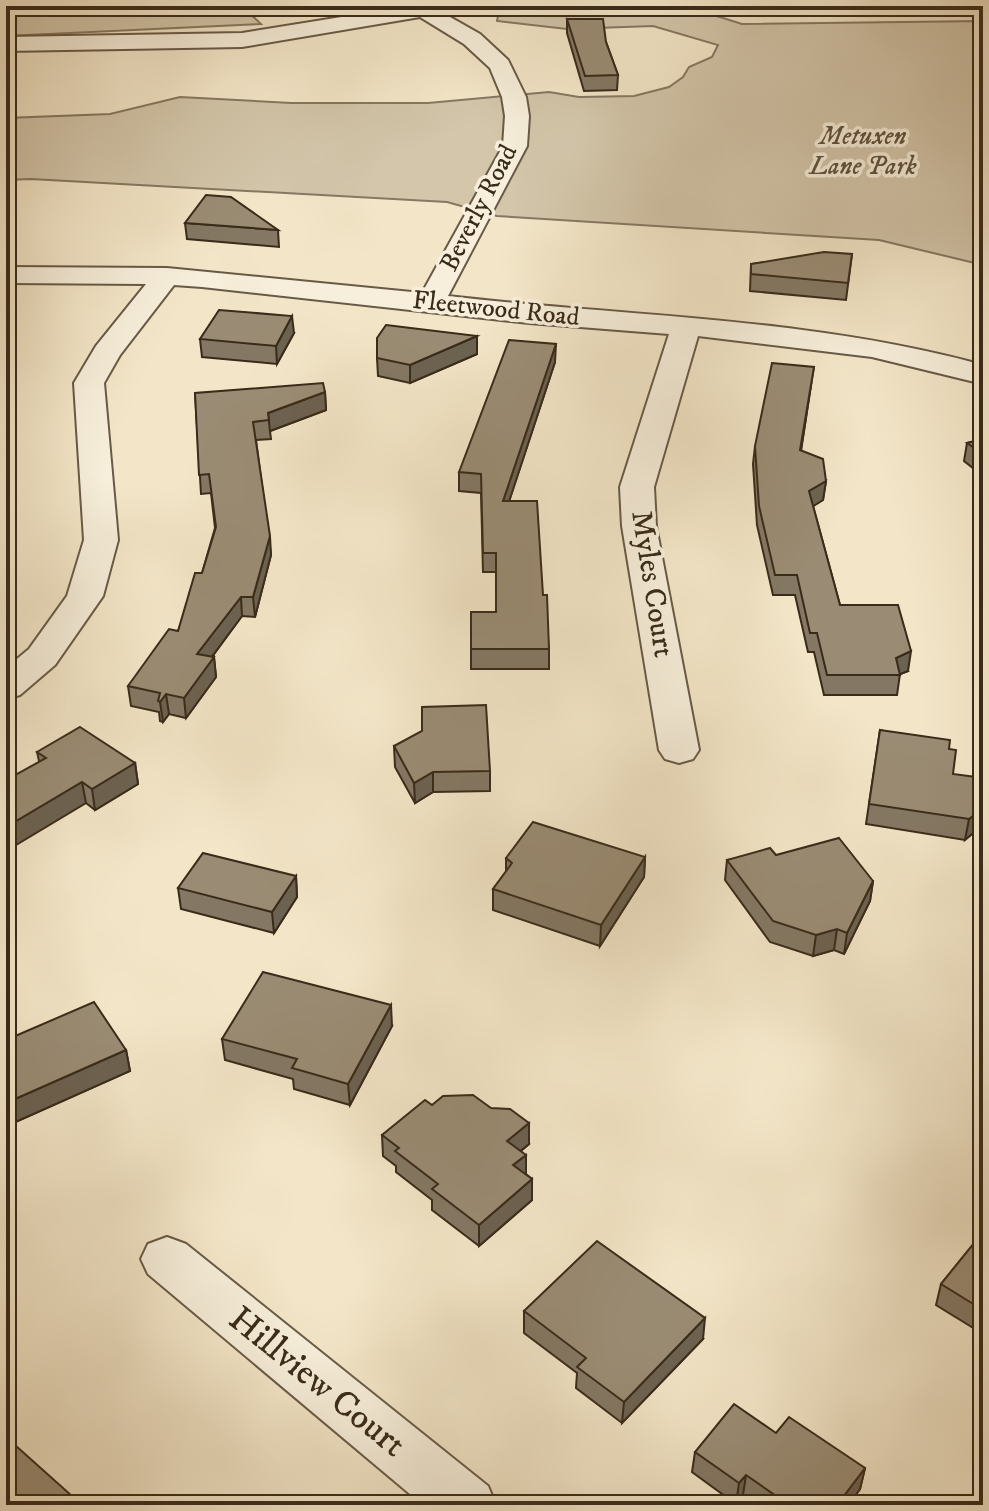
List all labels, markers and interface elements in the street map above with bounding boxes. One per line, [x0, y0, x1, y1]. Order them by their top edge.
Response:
park label: Metuxen Lane Park [807, 120, 917, 183]
street label: Beverly Road [433, 139, 525, 277]
street label: Fleetwood Road [411, 284, 581, 334]
street label: Myles Court [622, 508, 682, 660]
street label: Hillview Court [219, 1297, 415, 1467]

